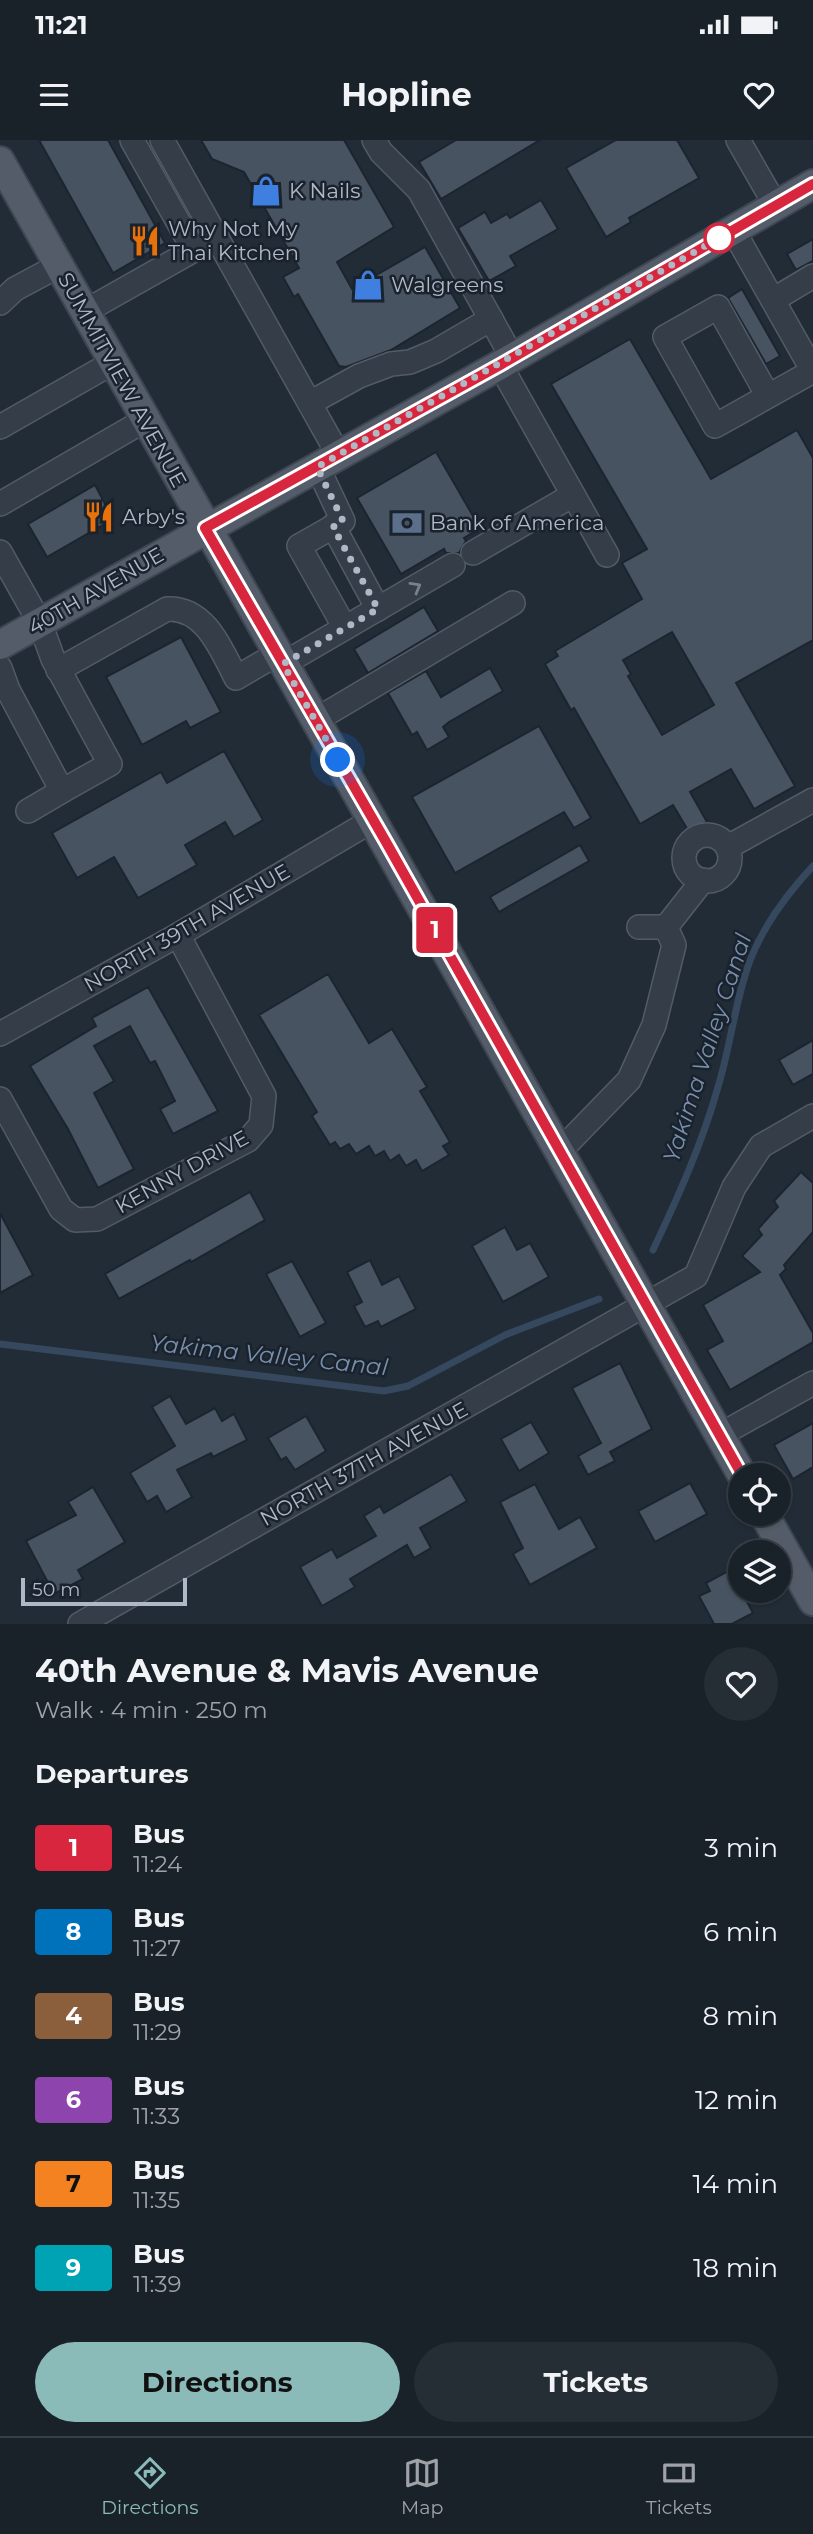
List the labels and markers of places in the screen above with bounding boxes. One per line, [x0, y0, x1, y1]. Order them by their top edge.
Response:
shop icon: K Nails [249, 174, 283, 208]
place label: K Nails [289, 178, 360, 203]
place label: Why Not My Thai Kitchen [168, 216, 299, 265]
unlabelled marker [704, 223, 734, 253]
restaurant icon: Why Not My Thai Kitchen [128, 224, 162, 258]
shop icon: Walgreens [351, 268, 385, 302]
place label: Walgreens [391, 272, 504, 297]
restaurant icon: Arby's [82, 500, 116, 534]
place label: Arby's [122, 504, 185, 529]
bank icon: Bank of America [390, 506, 424, 540]
place label: Bank of America [430, 510, 604, 535]

